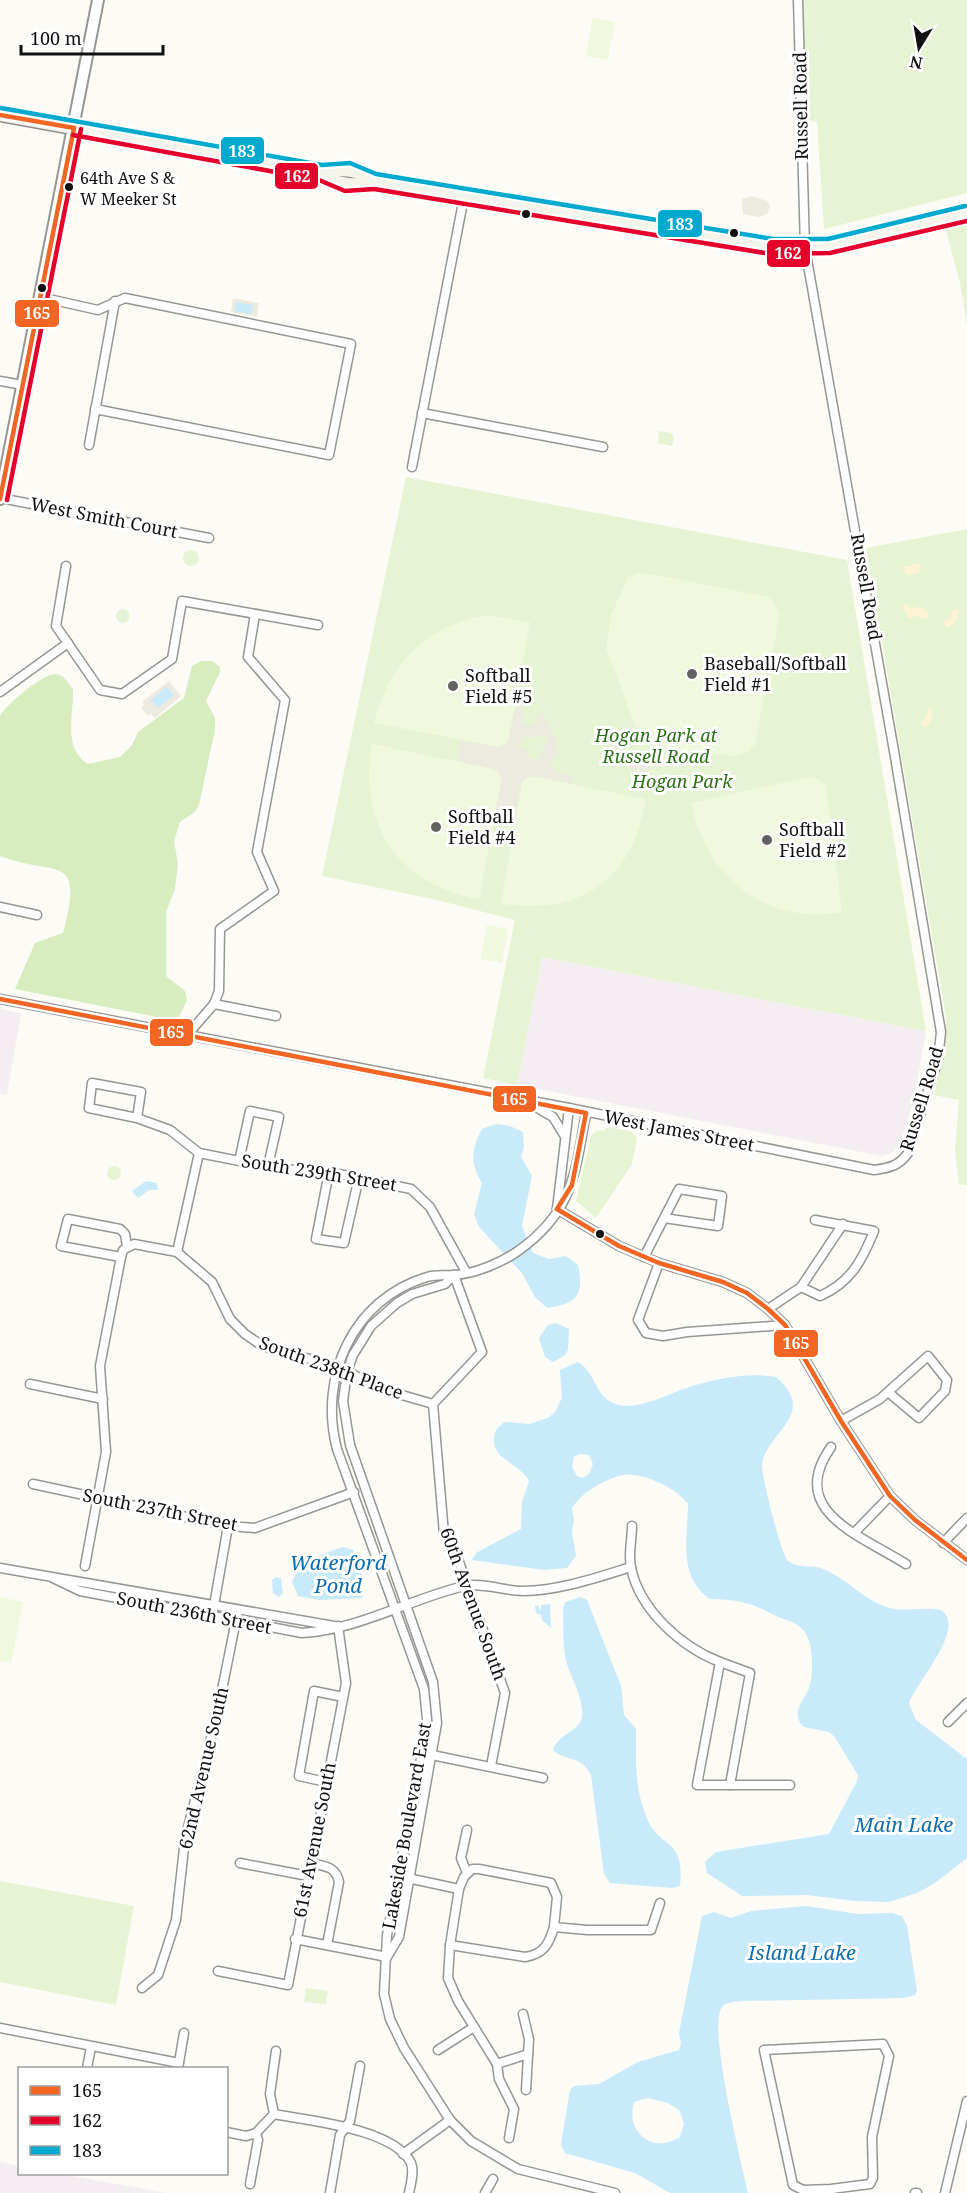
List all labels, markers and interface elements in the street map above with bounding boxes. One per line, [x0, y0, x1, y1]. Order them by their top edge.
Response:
scale bar [21, 18, 164, 56]
north arrow [889, 18, 949, 78]
text: 100 m [30, 26, 82, 50]
text: N [907, 51, 924, 75]
street label: Russell Road [787, 52, 813, 160]
line badge: 183 [220, 136, 265, 165]
text: 183 [228, 140, 256, 162]
line badge: 162 [274, 162, 319, 190]
text: 162 [283, 165, 311, 187]
place label: 64th Ave S & W Meeker St [80, 167, 177, 210]
marker: 64th Ave S & W Meeker St [63, 181, 75, 193]
unlabelled marker [520, 208, 532, 220]
line badge: 183 [657, 209, 703, 238]
text: 183 [666, 213, 694, 235]
unlabelled marker [728, 227, 740, 239]
line badge: 162 [766, 239, 811, 268]
text: 162 [774, 242, 802, 264]
unlabelled marker [36, 282, 48, 294]
line badge: 165 [14, 299, 60, 328]
text: 165 [23, 302, 51, 324]
street label: West Smith Court [29, 491, 180, 543]
street label: Russell Road [846, 531, 888, 642]
place label: Baseball/Softball Field #1 [704, 651, 847, 696]
place label: Softball Field #5 [465, 663, 532, 708]
marker: Baseball/Softball Field #1 [685, 667, 699, 681]
marker: Softball Field #5 [446, 679, 460, 693]
park label: Hogan Park at Russell Road [594, 723, 718, 768]
park label: Hogan Park [631, 769, 733, 793]
place label: Softball Field #4 [448, 804, 515, 849]
place label: Softball Field #2 [779, 817, 846, 862]
marker: Softball Field #4 [429, 820, 443, 834]
marker: Softball Field #2 [760, 833, 774, 847]
line badge: 165 [149, 1018, 194, 1047]
text: 165 [157, 1021, 185, 1043]
street label: Russell Road [894, 1043, 948, 1154]
line badge: 165 [492, 1085, 537, 1113]
text: 165 [500, 1088, 528, 1110]
street label: West James Street [602, 1104, 756, 1156]
street label: South 239th Street [240, 1148, 399, 1196]
unlabelled marker [594, 1228, 606, 1240]
line badge: 165 [773, 1329, 819, 1358]
street label: South 238th Place [256, 1330, 407, 1404]
text: 165 [782, 1332, 810, 1354]
street label: South 237th Street [81, 1482, 239, 1536]
street label: 60th Avenue South [435, 1524, 513, 1683]
water label: Waterford Pond [290, 1549, 387, 1599]
street label: South 236th Street [115, 1585, 273, 1639]
street label: 62nd Avenue South [173, 1684, 233, 1851]
street label: Lakeside Boulevard East [376, 1720, 436, 1931]
street label: 61st Avenue South [287, 1760, 341, 1919]
water label: Main Lake [854, 1811, 953, 1838]
water label: Island Lake [747, 1939, 856, 1966]
legend [18, 2067, 228, 2175]
text: 165 [72, 2078, 102, 2102]
text: 162 [72, 2108, 102, 2132]
text: 183 [72, 2138, 102, 2162]

